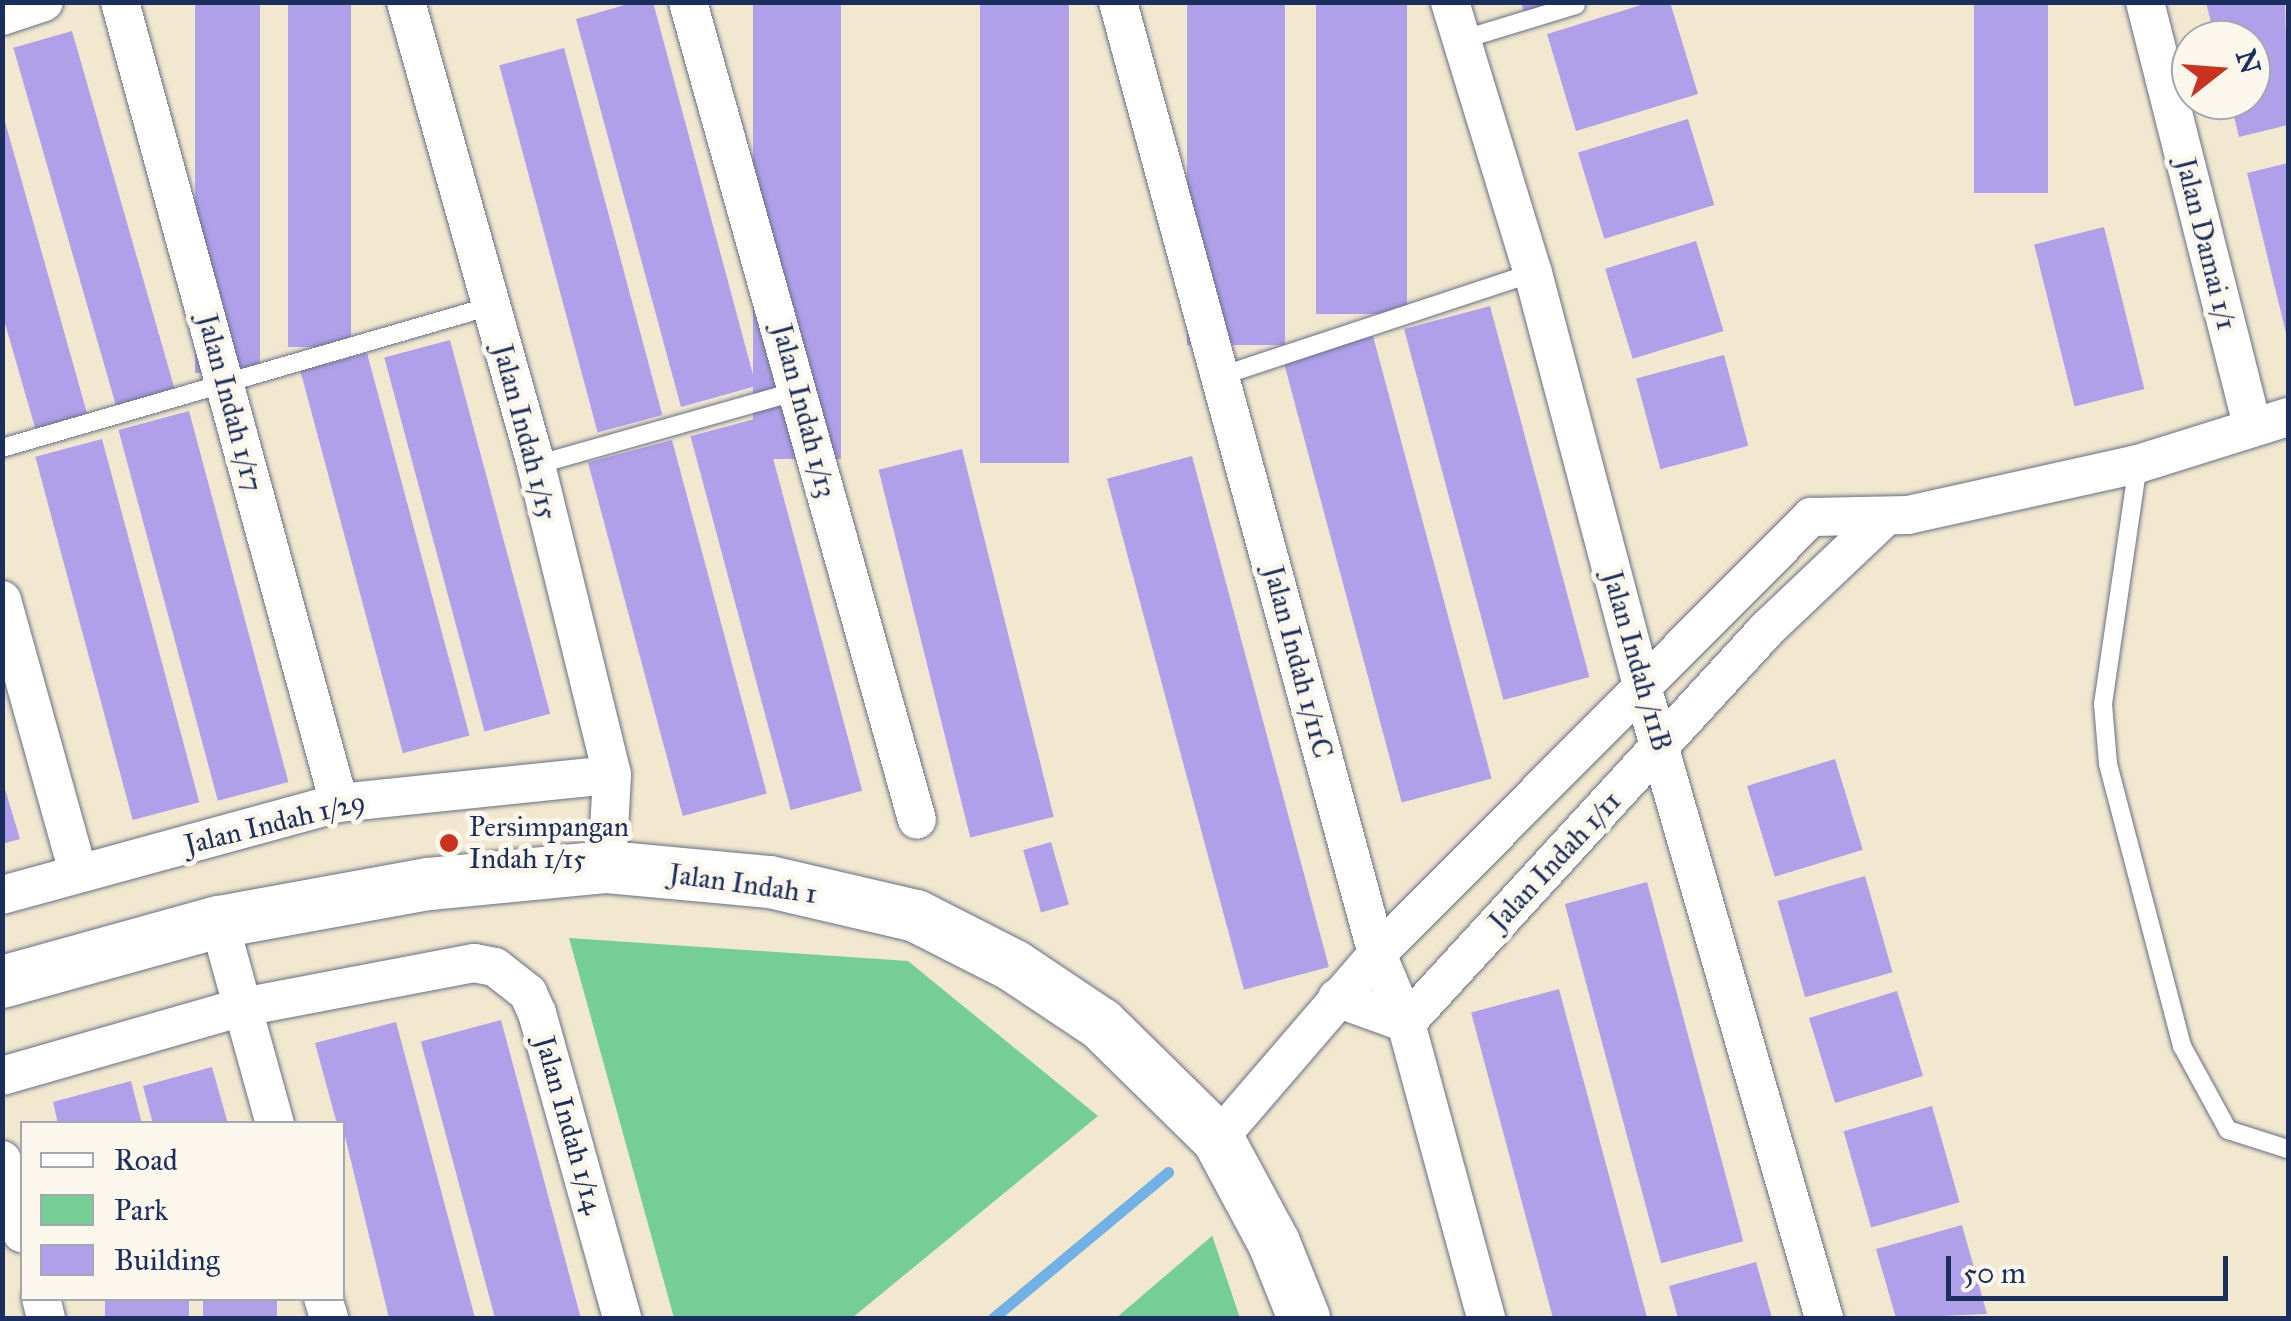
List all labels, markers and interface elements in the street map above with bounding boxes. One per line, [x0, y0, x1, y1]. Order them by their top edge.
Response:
north arrow [2171, 20, 2271, 120]
text: N [2228, 45, 2268, 78]
street label: Jalan Damai 1/1 [2168, 155, 2244, 333]
street label: Jalan Indah 1/17 [190, 311, 270, 495]
street label: Jalan Indah 1/13 [765, 320, 843, 502]
street label: Jalan Indah 1/15 [485, 341, 565, 523]
street label: Jalan Indah 1/11C [1256, 562, 1340, 762]
street label: Jalan Indah /11B [1595, 567, 1679, 755]
street label: Jalan Indah 1/29 [181, 784, 369, 862]
street label: Jalan Indah 1/11 [1482, 784, 1628, 938]
place label: Persimpangan Indah 1/15 [469, 810, 629, 876]
marker: Persimpangan Indah 1/15 [438, 832, 460, 854]
street label: Jalan Indah 1 [667, 857, 819, 911]
street label: Jalan Indah 1/14 [528, 1032, 610, 1218]
legend [20, 1121, 345, 1301]
text: Road [114, 1142, 178, 1178]
text: Park [114, 1192, 168, 1228]
scale bar [1951, 1236, 2234, 1298]
text: Building [114, 1242, 220, 1278]
text: 50 m [1963, 1255, 2026, 1291]

